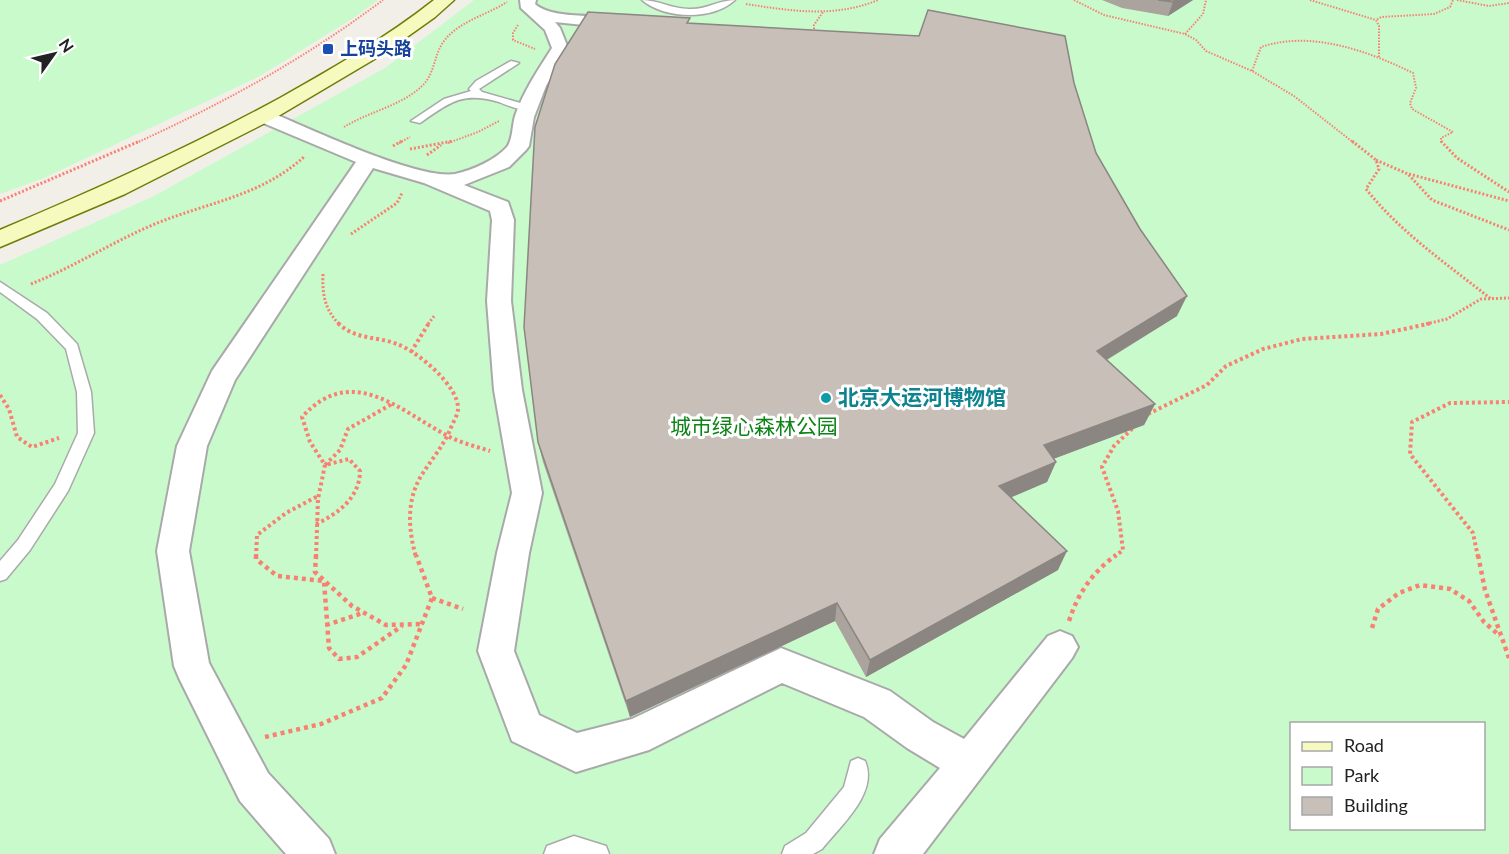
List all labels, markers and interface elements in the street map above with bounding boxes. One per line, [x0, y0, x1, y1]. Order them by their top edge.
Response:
north arrow [24, 24, 84, 84]
text: N [56, 35, 78, 56]
place label: 上码头路 [340, 37, 412, 59]
marker: 上码头路 [321, 42, 335, 56]
place label: 北京大运河博物馆 [838, 384, 1006, 409]
marker: 北京大运河博物馆 [819, 391, 833, 405]
park label: 城市绿心森林公园 [670, 413, 838, 438]
legend [1290, 722, 1485, 830]
text: Road [1344, 734, 1384, 756]
text: Park [1344, 764, 1380, 786]
text: Building [1344, 794, 1408, 816]

